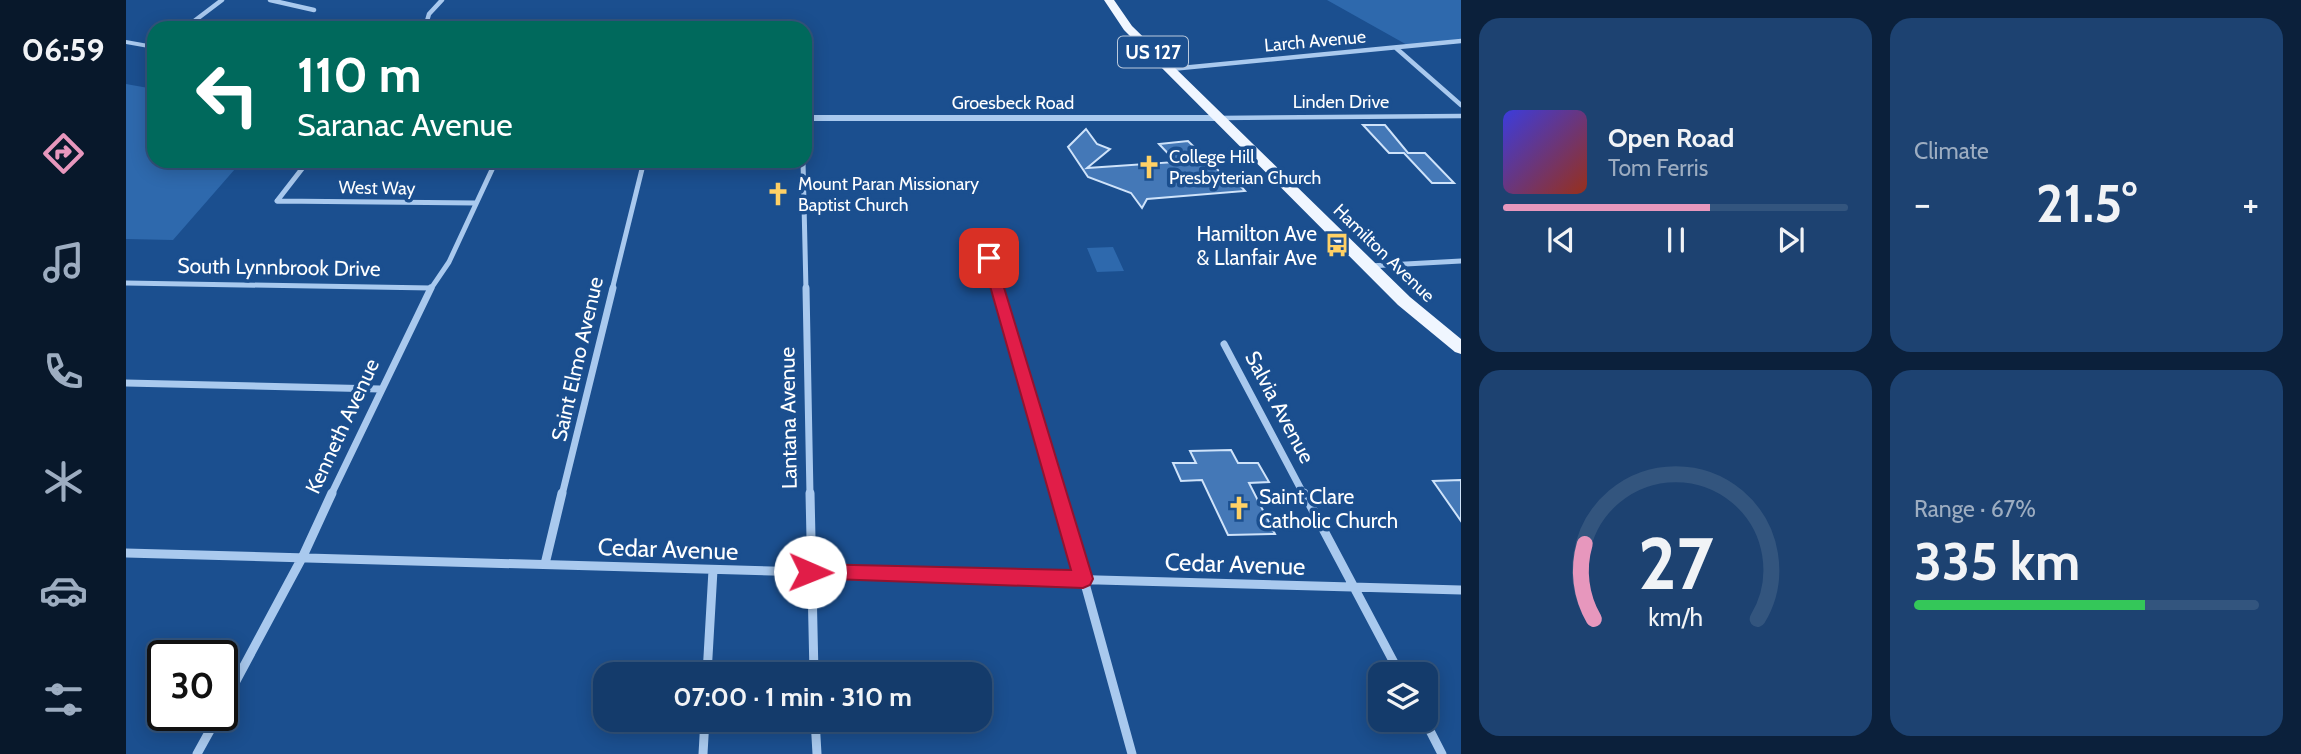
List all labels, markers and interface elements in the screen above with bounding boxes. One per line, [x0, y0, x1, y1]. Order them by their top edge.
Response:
street label: Larch Avenue [1263, 26, 1367, 56]
text: 06:59 [22, 30, 104, 69]
road number: US 127 [1118, 36, 1188, 68]
text: 110 m [297, 45, 421, 104]
icon: left [182, 49, 273, 140]
street label: Linden Drive [1293, 91, 1389, 113]
street label: Groesbeck Road [952, 92, 1074, 114]
text: Saranac Avenue [297, 105, 513, 144]
text: Open Road [1608, 122, 1734, 154]
icon: directions [39, 129, 88, 178]
text: Climate [1914, 137, 1989, 165]
place label: College Hill Presbyterian Church [1169, 146, 1321, 189]
church icon: College Hill Presbyterian Church [1135, 153, 1163, 181]
text: Tom Ferris [1608, 154, 1708, 182]
text: 21.5° [2036, 172, 2137, 235]
place label: Mount Paran Missionary Baptist Church [798, 173, 979, 216]
street label: West Way [338, 176, 416, 200]
church icon: Mount Paran Missionary Baptist Church [764, 180, 792, 208]
text: − [1914, 180, 1931, 227]
text: + [2242, 180, 2259, 227]
street label: Hamilton Avenue [1329, 199, 1439, 307]
place label: Hamilton Ave & Llanfair Ave [1196, 221, 1317, 270]
icon: previous [1542, 221, 1580, 259]
icon: pause [1657, 221, 1695, 259]
icon: next [1772, 221, 1810, 259]
pin [959, 228, 1019, 288]
bus stop icon: Hamilton Ave & Llanfair Ave [1323, 231, 1351, 259]
icon: music [39, 238, 88, 287]
icon: arrive [970, 239, 1008, 277]
street label: South Lynnbrook Drive [177, 253, 381, 281]
street label: Saint Elmo Avenue [546, 274, 608, 444]
street label: Lantana Avenue [774, 346, 802, 489]
icon: phone [39, 347, 88, 396]
street label: Salvia Avenue [1240, 347, 1320, 468]
street label: Kenneth Avenue [300, 354, 384, 497]
icon: climate [39, 457, 88, 506]
place label: Saint Clare Catholic Church [1259, 484, 1398, 533]
church icon: Saint Clare Catholic Church [1225, 494, 1253, 522]
text: Range · 67% [1914, 495, 2036, 523]
text: 27 [1638, 519, 1713, 607]
text: 335 km [1914, 530, 2080, 593]
street label: Cedar Avenue [597, 532, 739, 566]
position arrow [773, 535, 847, 609]
street label: Cedar Avenue [1164, 547, 1306, 581]
icon: car [39, 566, 88, 615]
text: km/h [1648, 602, 1703, 632]
speed limit sign: 30 [147, 640, 238, 731]
map controls [1368, 662, 1438, 732]
button: layers [1368, 662, 1438, 732]
icon: filters [39, 675, 88, 724]
text: 07:00 · 1 min · 310 m [673, 681, 912, 713]

